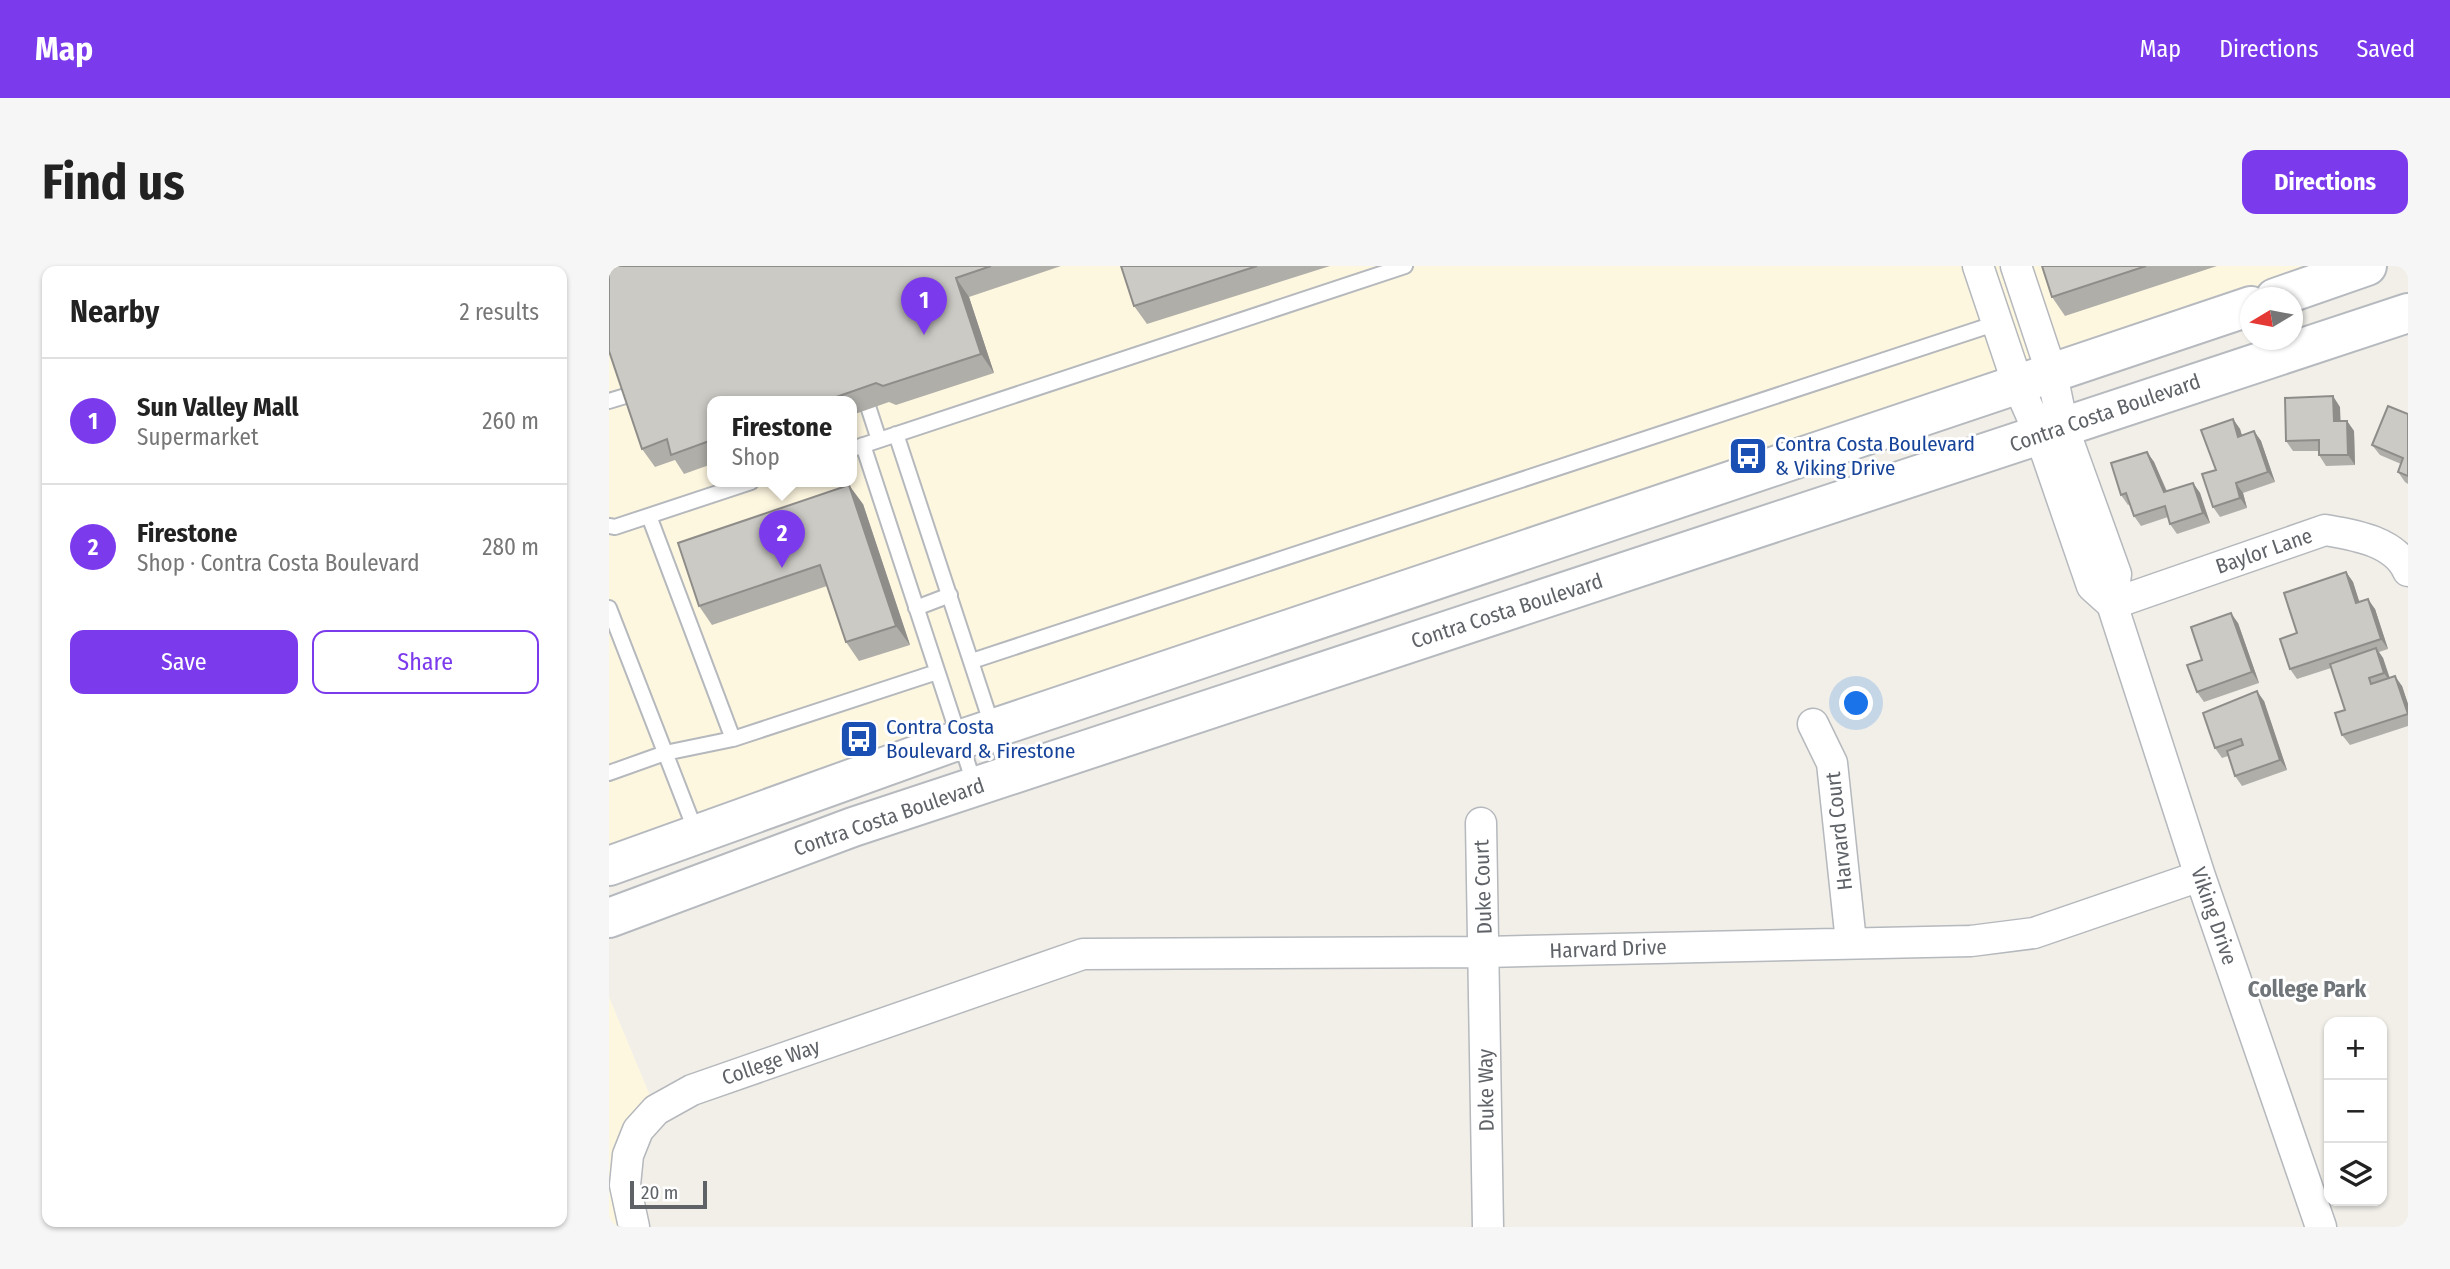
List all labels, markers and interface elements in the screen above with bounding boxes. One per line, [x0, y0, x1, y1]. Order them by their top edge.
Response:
text: Map [35, 29, 93, 69]
text: Map [2140, 35, 2181, 63]
text: Directions [2219, 35, 2318, 63]
text: Saved [2356, 35, 2415, 63]
button: Directions [2242, 150, 2408, 214]
text: Find us [42, 153, 185, 212]
pin: 1 [901, 277, 947, 335]
north arrow [2240, 287, 2303, 350]
text: Nearby [70, 294, 159, 330]
text: 2 results [459, 298, 539, 326]
street label: Contra Costa Boulevard [2006, 368, 2204, 458]
text: Sun Valley Mall [137, 392, 299, 423]
popup [707, 396, 857, 487]
text: 1 [88, 407, 98, 435]
text: 260 m [482, 407, 539, 435]
text: Firestone [732, 412, 832, 443]
text: Supermarket [137, 423, 258, 451]
place label: Contra Costa Boulevard & Viking Drive [1775, 431, 1975, 481]
bus stop icon: Contra Costa Boulevard & Viking Drive [1727, 435, 1769, 477]
text: Shop [732, 443, 780, 471]
pin: 2 [759, 510, 805, 568]
text: Firestone [137, 518, 237, 549]
street label: Baylor Lane [2212, 522, 2316, 580]
text: 2 [88, 533, 98, 561]
text: 280 m [482, 533, 539, 561]
text: Shop · Contra Costa Boulevard [137, 549, 420, 577]
street label: Contra Costa Boulevard [1408, 568, 1606, 654]
button: Save [70, 630, 298, 694]
button: Share [312, 630, 539, 694]
your location [1839, 686, 1873, 720]
place label: Contra Costa Boulevard & Firestone [886, 714, 1075, 764]
bus stop icon: Contra Costa Boulevard & Firestone [838, 718, 880, 760]
street label: Harvard Court [1820, 770, 1858, 892]
street label: Contra Costa Boulevard [790, 772, 988, 862]
street label: Duke Court [1468, 839, 1498, 935]
street label: Viking Drive [2185, 864, 2243, 968]
street label: Harvard Drive [1549, 934, 1667, 964]
district label: College Park [2248, 975, 2366, 1003]
map controls [2324, 1017, 2387, 1206]
button: + [2324, 1017, 2387, 1080]
street label: College Way [719, 1033, 824, 1091]
street label: Duke Way [1472, 1048, 1500, 1131]
button: − [2324, 1080, 2387, 1143]
button: layers [2324, 1143, 2387, 1206]
scale bar [630, 1178, 707, 1210]
text: 20 m [641, 1181, 678, 1204]

